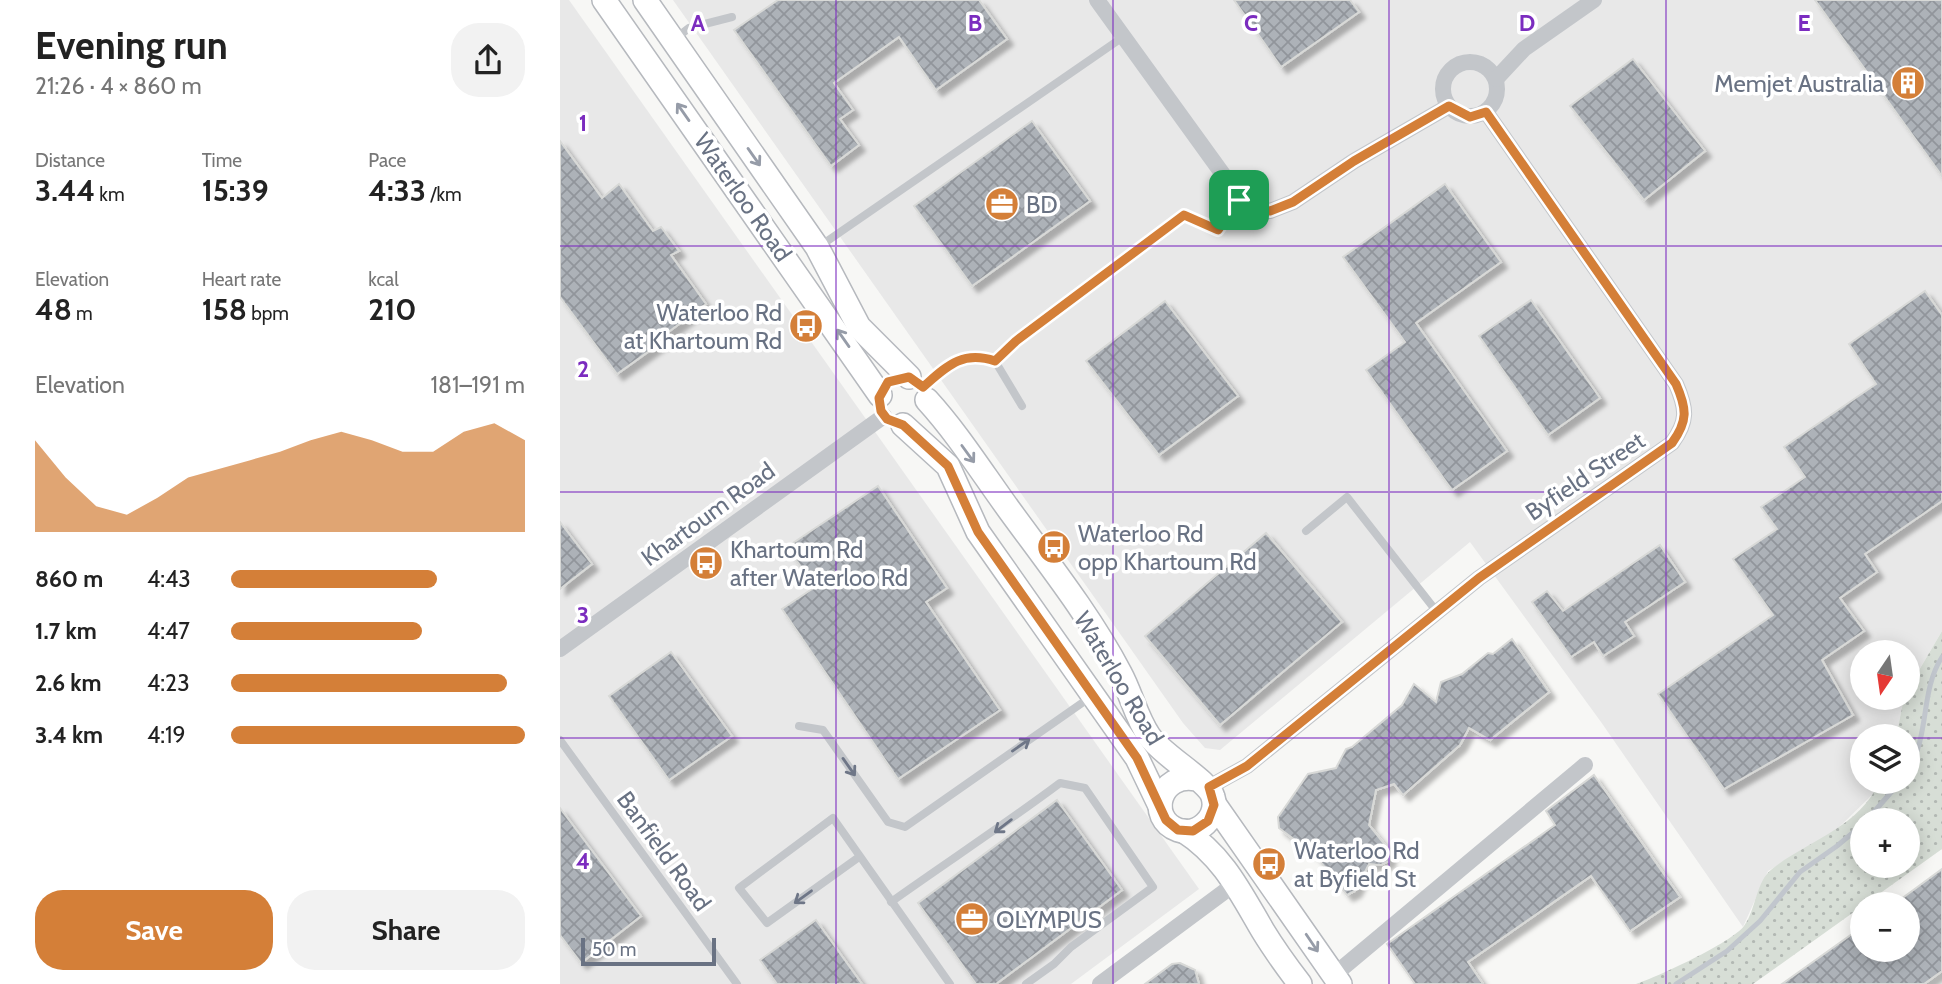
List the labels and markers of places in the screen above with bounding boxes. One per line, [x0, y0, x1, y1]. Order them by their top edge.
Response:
building icon: Memjet Australia [1889, 64, 1927, 102]
place label: Memjet Australia [1714, 69, 1884, 98]
pin [1209, 170, 1269, 230]
office icon: BD [983, 185, 1021, 223]
place label: BD [1026, 190, 1058, 219]
place label: Waterloo Rd at Khartoum Rd [624, 298, 782, 355]
bus stop icon: Waterloo Rd at Khartoum Rd [787, 307, 825, 345]
place label: Waterloo Rd opp Khartoum Rd [1078, 519, 1257, 576]
bus stop icon: Waterloo Rd opp Khartoum Rd [1035, 528, 1073, 566]
place label: Khartoum Rd after Waterloo Rd [730, 535, 908, 592]
bus stop icon: Khartoum Rd after Waterloo Rd [687, 544, 725, 582]
place label: Waterloo Rd at Byfield St [1294, 836, 1420, 893]
bus stop icon: Waterloo Rd at Byfield St [1250, 845, 1288, 883]
office icon: OLYMPUS [953, 900, 991, 938]
place label: OLYMPUS [996, 905, 1102, 934]

